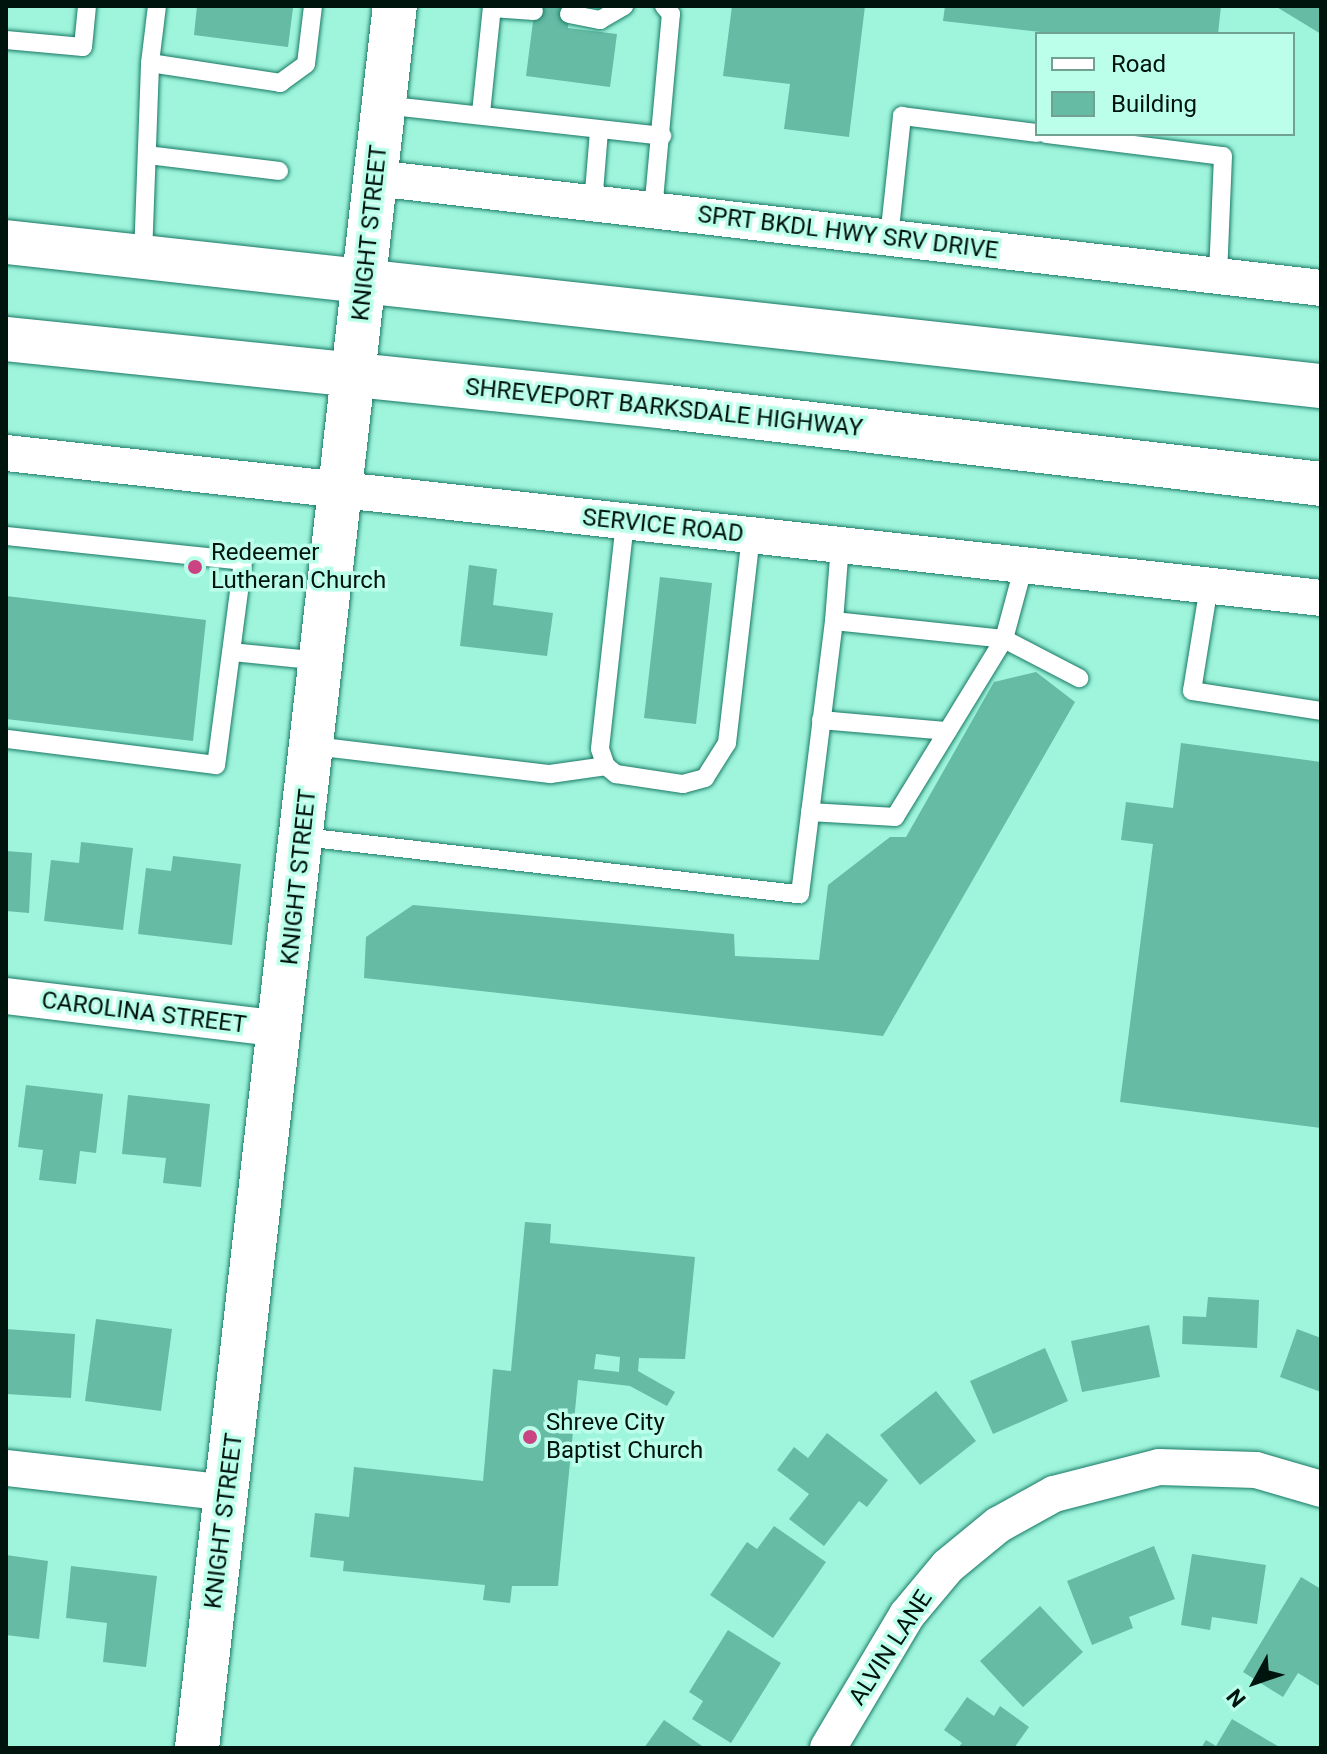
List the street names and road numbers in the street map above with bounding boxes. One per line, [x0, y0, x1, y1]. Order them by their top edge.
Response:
street label: KNIGHT STREET [346, 143, 394, 323]
street label: SPRT BKDL HWY SRV DRIVE [696, 200, 1000, 266]
street label: SHREVEPORT BARKSDALE HIGHWAY [464, 373, 864, 443]
street label: SERVICE ROAD [581, 503, 745, 549]
street label: KNIGHT STREET [275, 787, 323, 967]
street label: CAROLINA STREET [40, 986, 248, 1040]
street label: KNIGHT STREET [199, 1431, 249, 1611]
street label: ALVIN LANE [843, 1585, 939, 1711]

